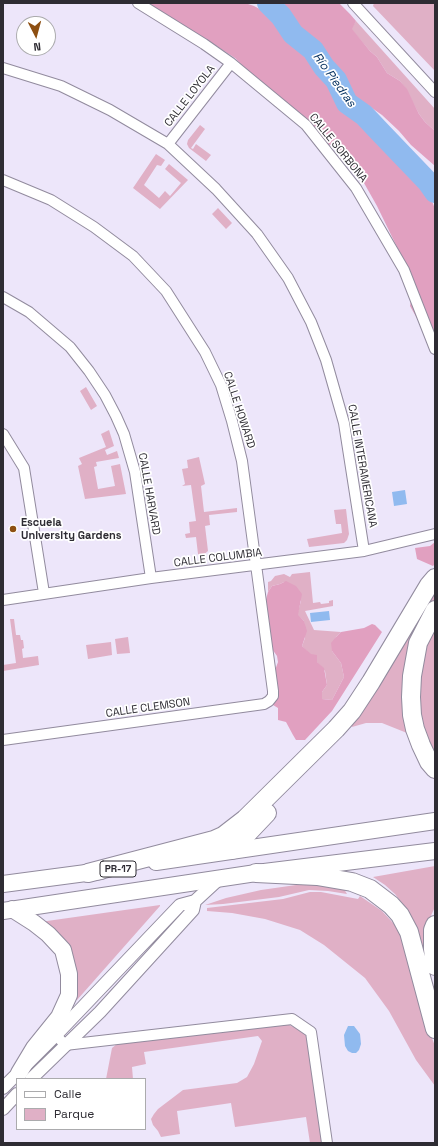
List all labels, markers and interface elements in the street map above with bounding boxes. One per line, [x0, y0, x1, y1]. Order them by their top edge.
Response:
north arrow [16, 16, 56, 56]
text: N [33, 40, 42, 54]
water label: Río Piedras [310, 50, 358, 110]
street label: CALLE LOYOLA [162, 63, 218, 129]
street label: CALLE SORBONA [306, 111, 370, 185]
street label: CALLE HOWARD [220, 370, 258, 450]
street label: CALLE INTERAMERICANA [345, 403, 379, 529]
street label: CALLE HARVARD [135, 452, 163, 536]
place label: Escuela University Gardens [21, 516, 122, 542]
marker: Escuela University Gardens [8, 524, 18, 534]
street label: CALLE COLUMBIA [173, 546, 263, 570]
street label: CALLE CLEMSON [105, 696, 191, 720]
road number: PR-17 [100, 861, 136, 877]
legend [16, 1078, 146, 1130]
text: Calle [54, 1086, 82, 1102]
text: Parque [54, 1106, 94, 1122]

